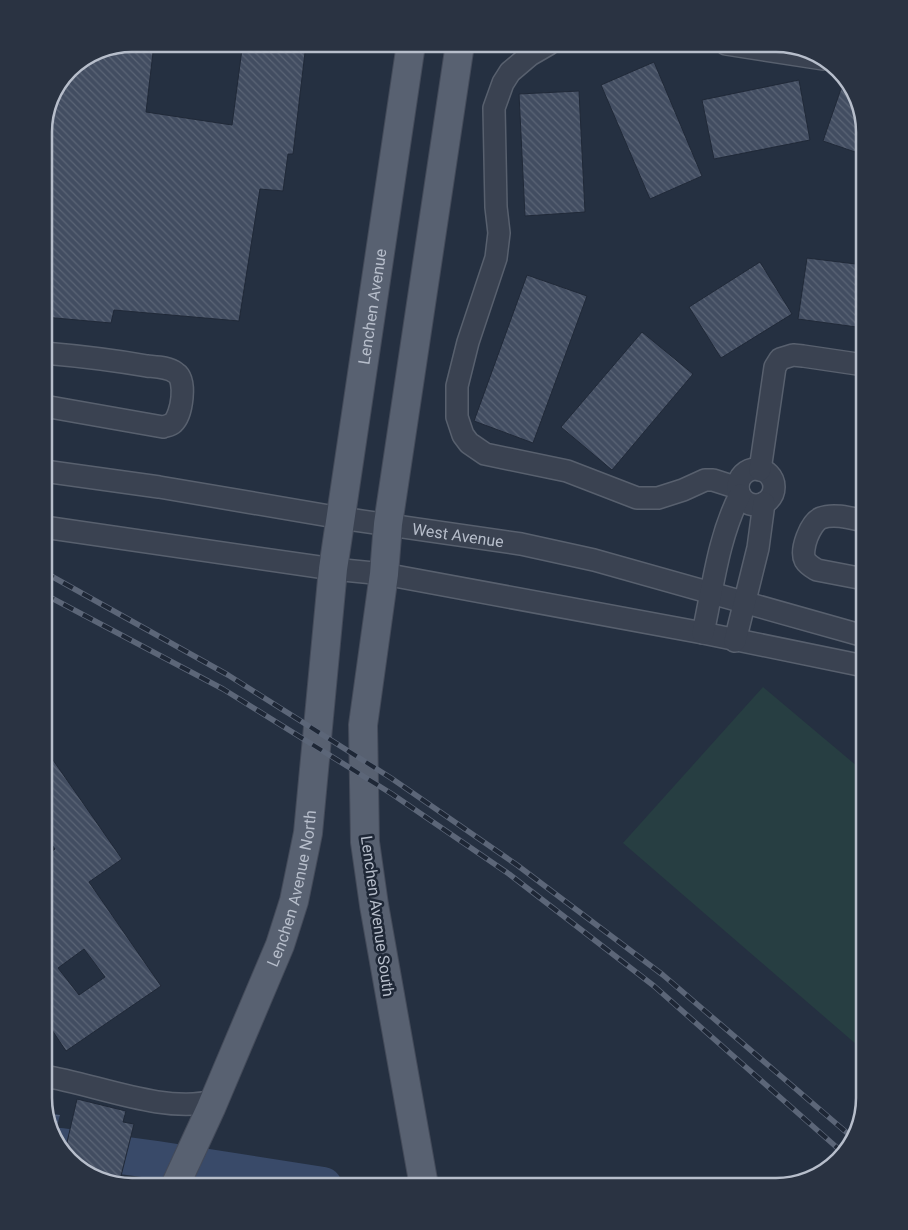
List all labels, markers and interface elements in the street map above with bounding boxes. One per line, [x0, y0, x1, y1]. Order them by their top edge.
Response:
street label: Lenchen Avenue [355, 247, 390, 366]
street label: West Avenue [411, 519, 505, 551]
street label: Lenchen Avenue North [263, 809, 320, 970]
street label: Lenchen Avenue South [357, 834, 398, 998]

